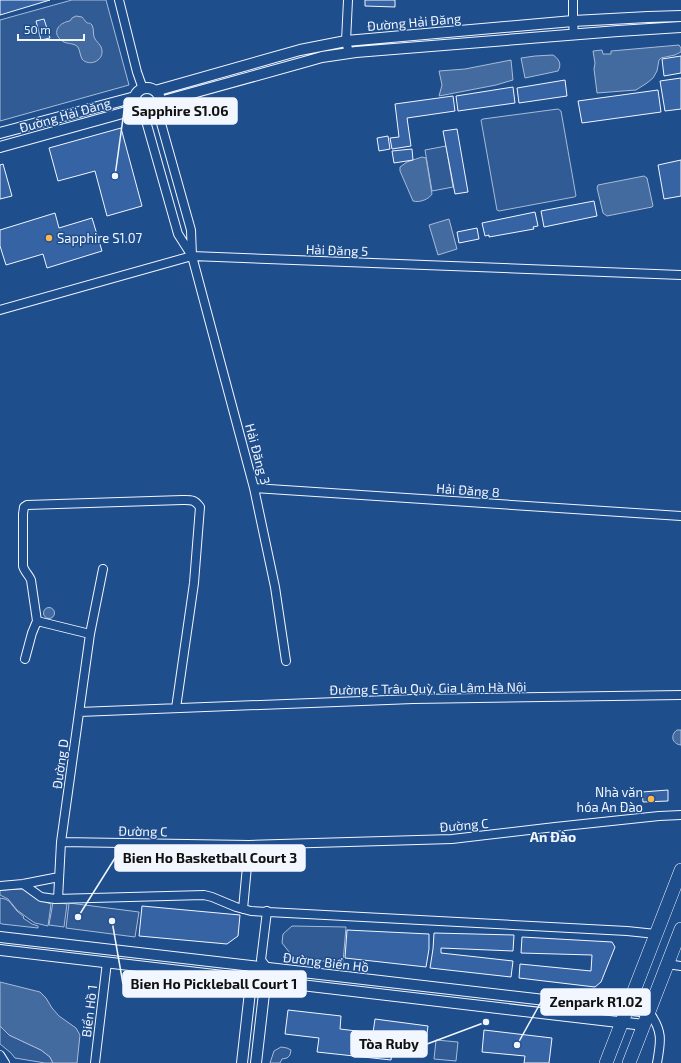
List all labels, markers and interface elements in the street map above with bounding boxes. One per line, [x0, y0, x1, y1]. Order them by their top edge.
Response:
street label: Đường Hải Đăng [366, 10, 462, 34]
scale bar [18, 16, 84, 42]
text: 50 m [24, 22, 51, 36]
street label: Đường Hải Đăng [17, 94, 113, 136]
callout: Sapphire S1.06 [124, 98, 237, 124]
text: Sapphire S1.06 [132, 102, 228, 119]
place label: Sapphire S1.07 [57, 230, 142, 246]
marker: Sapphire S1.07 [44, 233, 54, 243]
street label: Hải Đăng 5 [306, 241, 369, 259]
street label: Hải Đăng 3 [242, 422, 274, 486]
street label: Hải Đăng 8 [436, 480, 500, 500]
street label: Đường E Trâu Quỳ, Gia Lâm Hà Nội [329, 678, 527, 698]
street label: Đường D [49, 738, 71, 790]
place label: Nhà văn hóa An Đào [577, 784, 643, 815]
marker: Nhà văn hóa An Đào [646, 794, 656, 804]
street label: Đường C [439, 815, 489, 835]
street label: Đường C [118, 823, 168, 839]
district label: An Đào [530, 828, 576, 845]
callout: Bien Ho Basketball Court 3 [115, 845, 305, 871]
text: Bien Ho Basketball Court 3 [123, 849, 297, 866]
street label: Đường Biển Hồ [282, 949, 370, 975]
callout: Bien Ho Pickleball Court 1 [123, 971, 306, 997]
text: Bien Ho Pickleball Court 1 [131, 975, 297, 992]
street label: Biển Hồ 1 [78, 984, 100, 1038]
callout: Zenpark R1.02 [541, 989, 650, 1015]
text: Zenpark R1.02 [549, 993, 643, 1010]
callout: Tòa Ruby [351, 1031, 427, 1057]
text: Tòa Ruby [359, 1035, 419, 1052]

